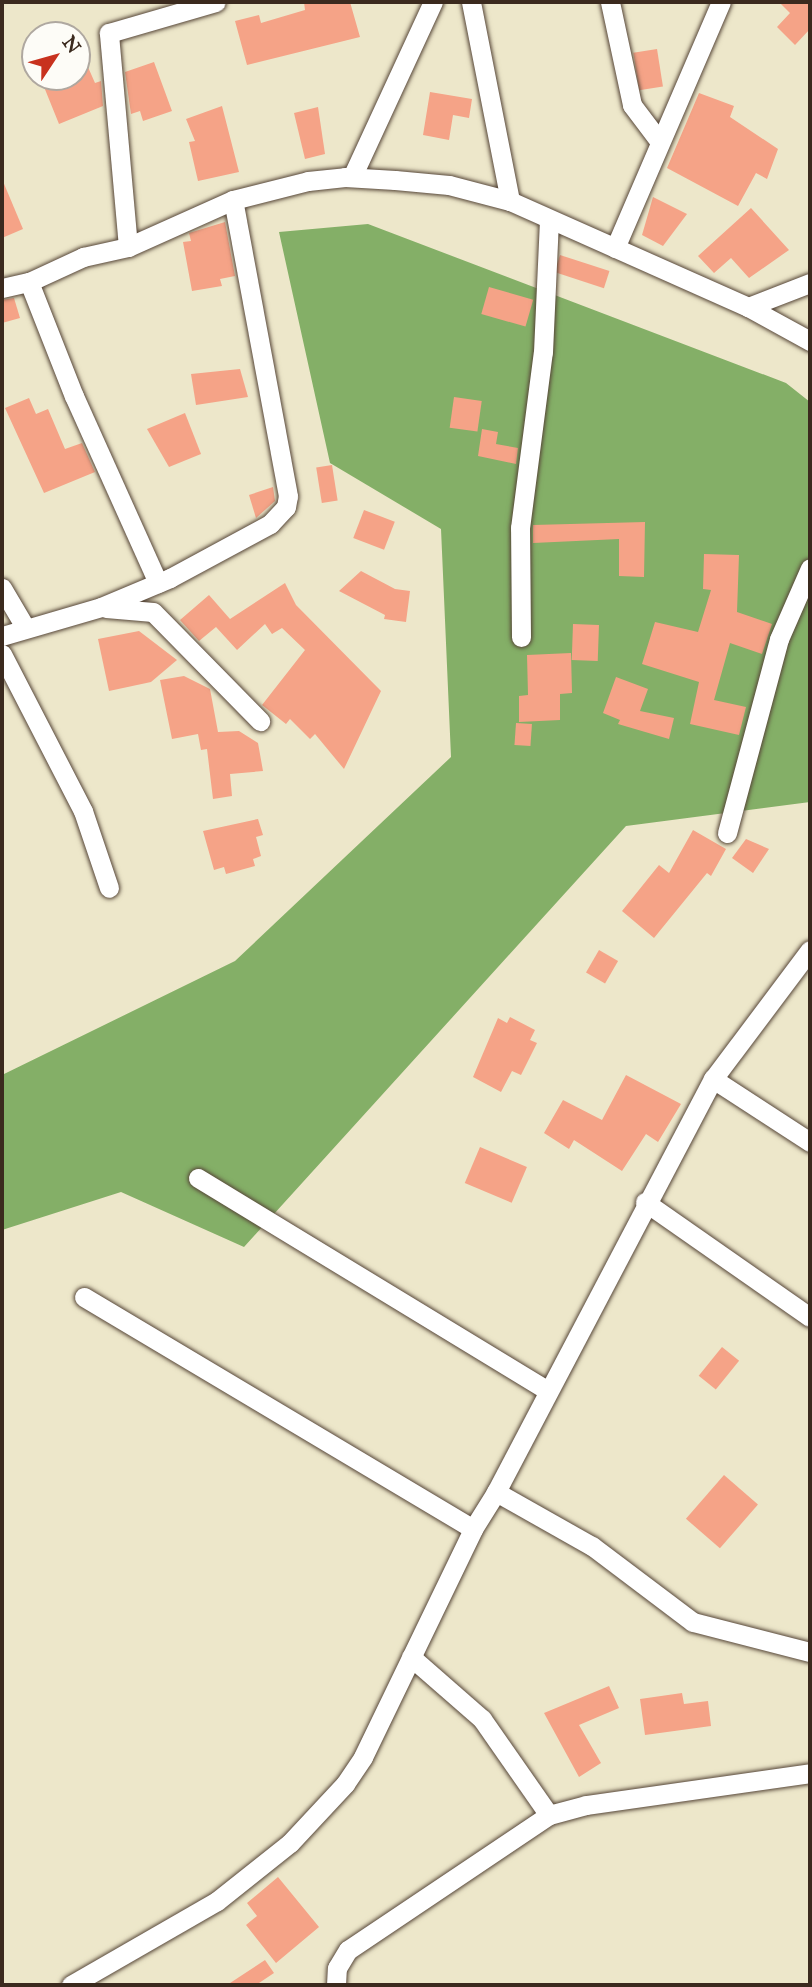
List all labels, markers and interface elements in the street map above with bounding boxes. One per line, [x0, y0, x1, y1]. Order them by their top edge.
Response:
north arrow [21, 21, 91, 91]
text: N [58, 31, 86, 58]

